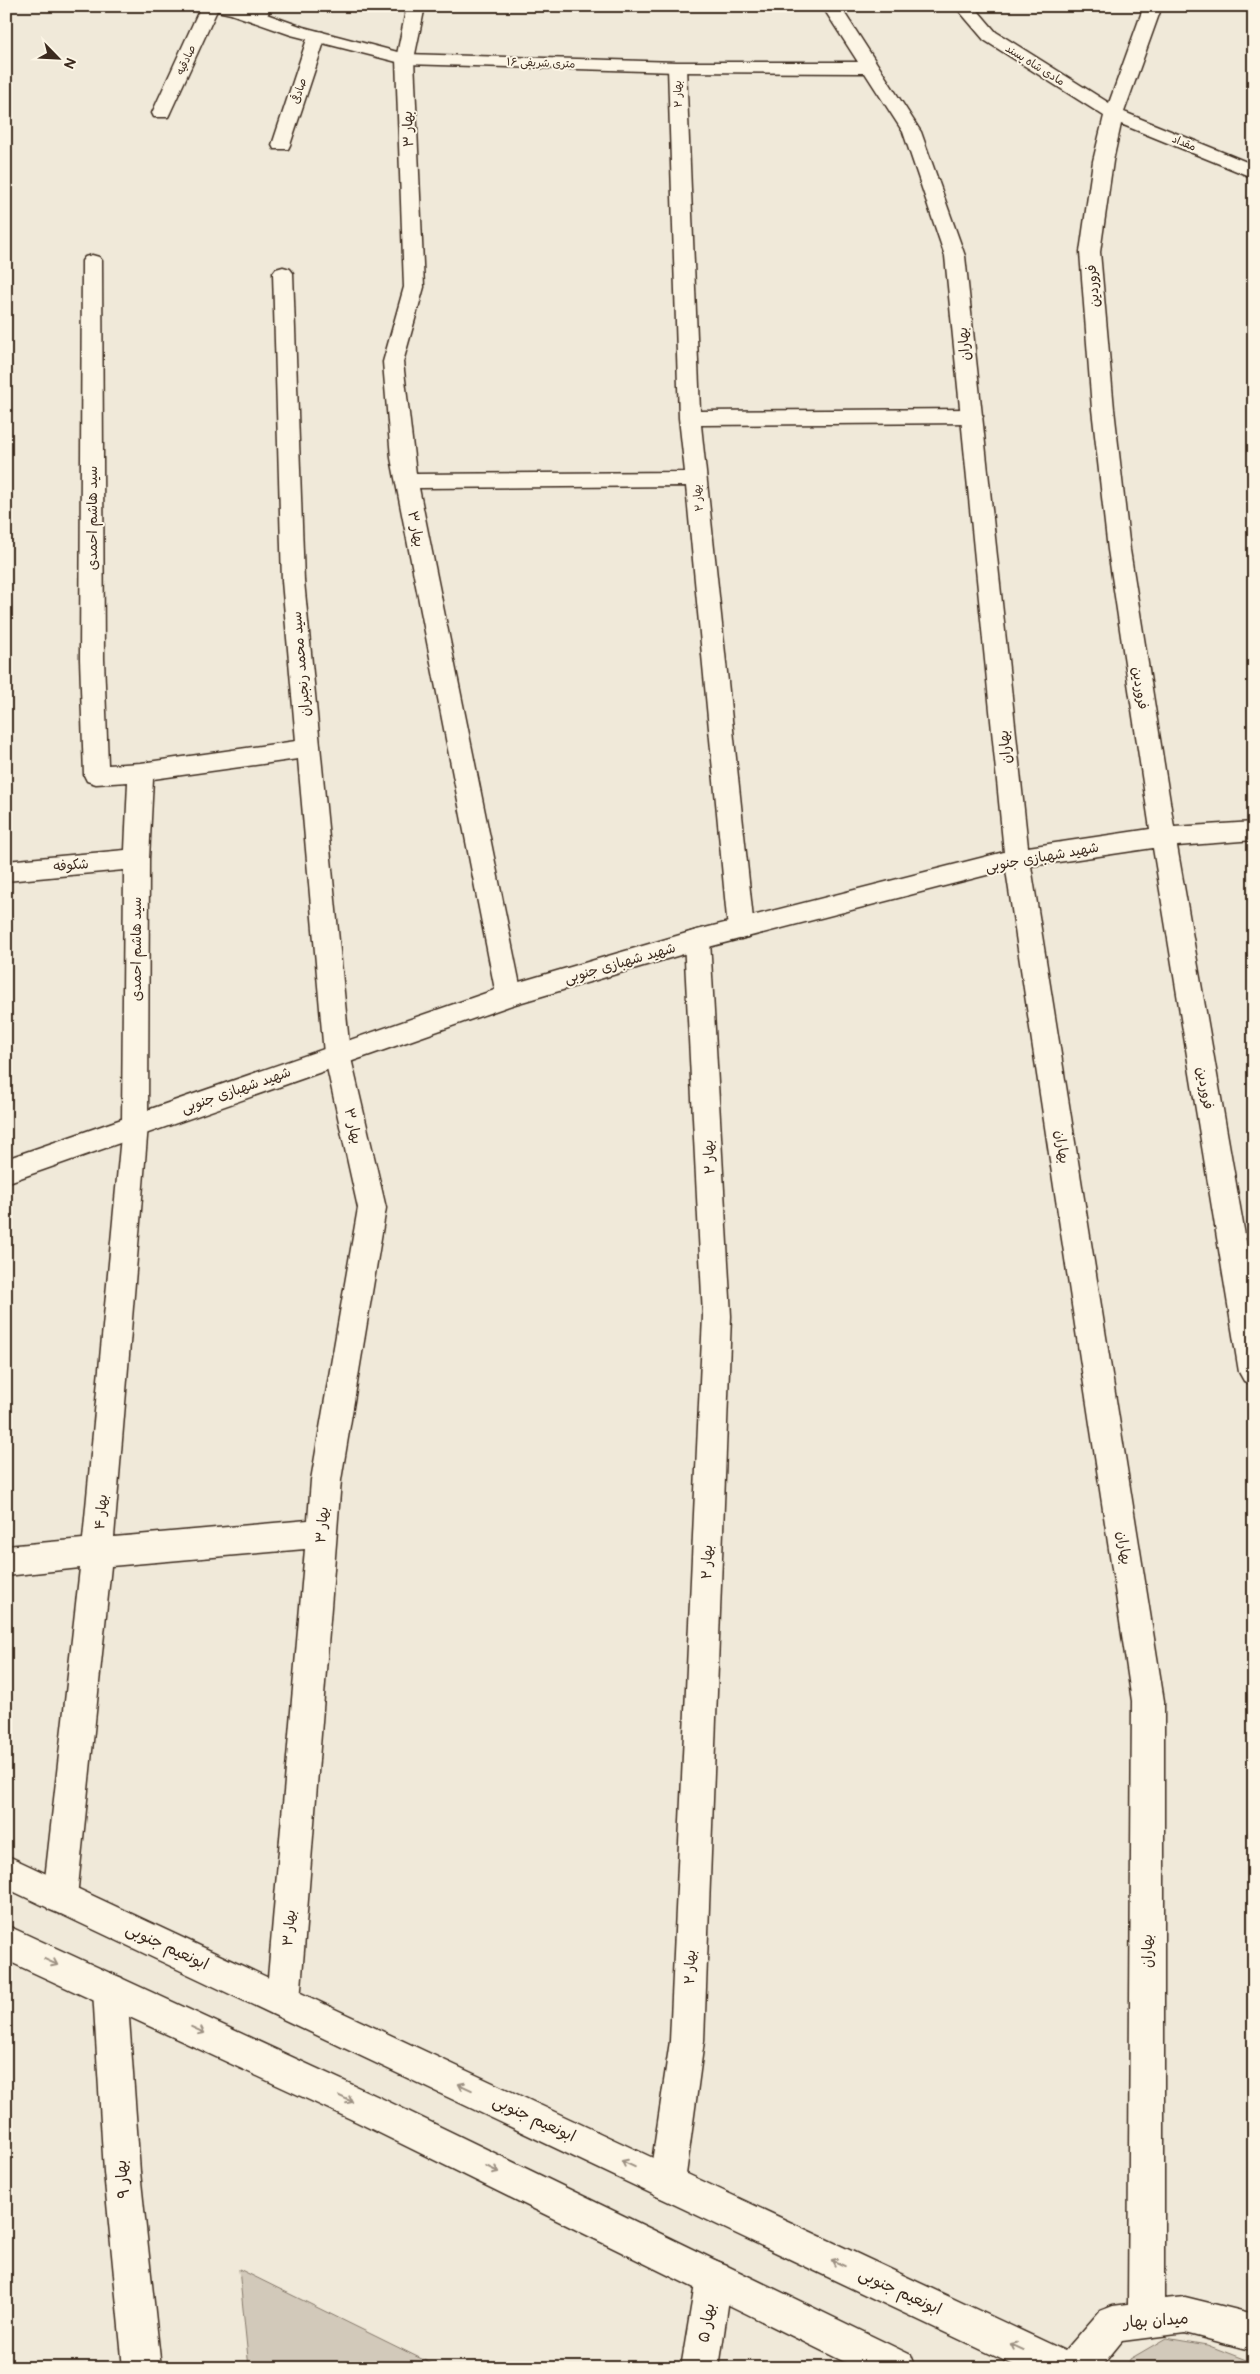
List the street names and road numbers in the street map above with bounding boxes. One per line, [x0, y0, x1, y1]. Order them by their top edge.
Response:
street label: مادی شاه پسند [1003, 42, 1067, 88]
street label: صادقیه [173, 43, 199, 77]
street label: ۱۶ متری شریفی [506, 55, 576, 72]
street label: صادقی [288, 76, 309, 105]
street label: بهار ۲ [671, 80, 686, 108]
street label: بهار ۳ [399, 110, 417, 148]
street label: مقداد [1170, 132, 1198, 154]
street label: فروردین [1083, 264, 1103, 308]
street label: بهاران [954, 326, 974, 362]
street label: سید هاشم احمدی [84, 466, 103, 570]
street label: بهار ۲ [690, 484, 707, 512]
street label: بهار ۳ [404, 509, 428, 549]
street label: سید محمد رنجبران [288, 611, 314, 717]
street label: فروردین [1128, 665, 1152, 711]
street label: بهاران [995, 729, 1015, 765]
street label: شهید شهبازی جنوبی [984, 839, 1100, 876]
street label: شکوفه [53, 855, 89, 875]
street label: سید هاشم احمدی [128, 897, 147, 1001]
street label: شهید شهبازی جنوبی [562, 939, 678, 988]
street label: شهید شهبازی جنوبی [179, 1063, 293, 1118]
street label: فروردین [1193, 1065, 1217, 1111]
street label: بهار ۳ [341, 1106, 365, 1146]
street label: بهاران [1051, 1129, 1073, 1165]
street label: بهار ۲ [700, 1139, 718, 1175]
street label: بهار ۴ [91, 1494, 111, 1530]
street label: بهار ۳ [312, 1506, 332, 1544]
street label: بهاران [1113, 1530, 1135, 1566]
street label: بهار ۲ [698, 1544, 716, 1580]
street label: بهار ۳ [279, 1909, 299, 1947]
street label: ابونعیم جنوبی [122, 1920, 211, 1976]
street label: بهاران [1139, 1934, 1156, 1968]
street label: بهار ۲ [681, 1949, 699, 1985]
street label: ابونعیم جنوبی [489, 2092, 578, 2148]
street label: بهار ۹ [112, 2159, 134, 2199]
street label: ابونعیم جنوبی [855, 2265, 944, 2321]
street label: بهار ۵ [695, 2302, 719, 2344]
street label: میدان بهار [1121, 2309, 1189, 2333]

